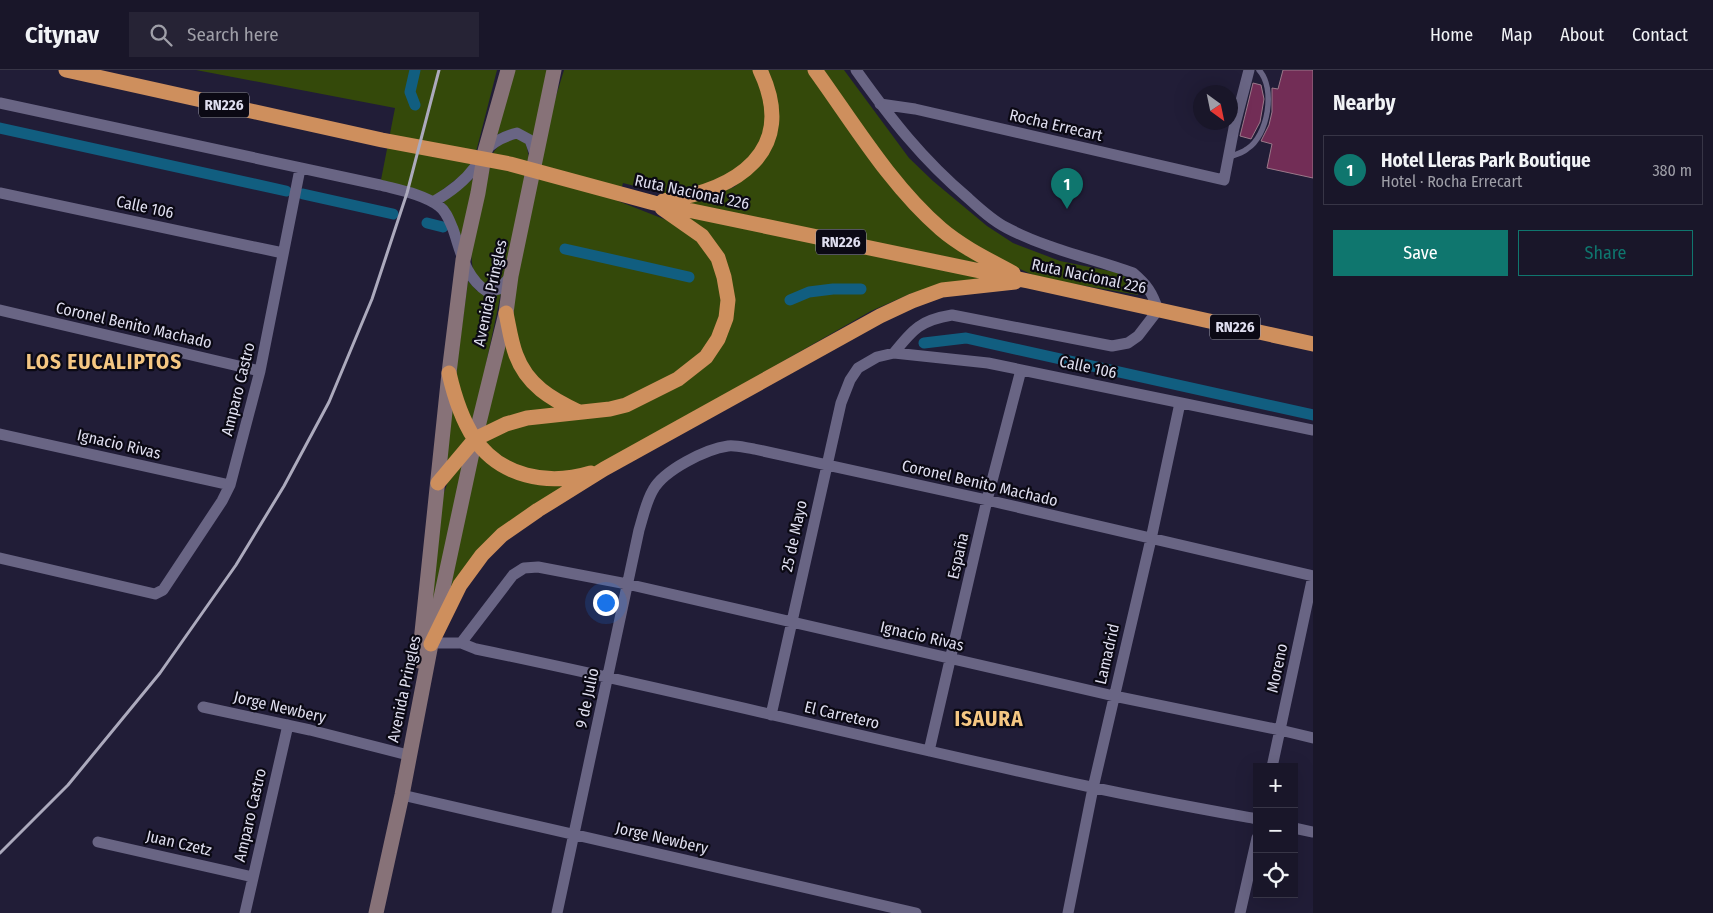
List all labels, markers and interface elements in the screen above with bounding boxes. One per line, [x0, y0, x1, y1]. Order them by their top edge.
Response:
search box [129, 12, 479, 57]
text: Citynav [25, 21, 99, 49]
icon: search [147, 21, 175, 49]
text: Search here [187, 23, 279, 46]
text: Home [1430, 24, 1473, 46]
text: Map [1501, 24, 1532, 46]
text: About [1560, 24, 1604, 46]
text: Contact [1632, 24, 1688, 46]
north arrow [1193, 85, 1238, 130]
text: Nearby [1333, 90, 1395, 116]
road number: RN226 [199, 92, 249, 118]
street label: Rocha Errecart [1008, 105, 1105, 145]
text: Hotel Lleras Park Boutique [1381, 149, 1591, 172]
text: 1 [1347, 161, 1353, 180]
text: 380 m [1652, 161, 1692, 180]
pin: 1 [1051, 168, 1083, 209]
street label: Ruta Nacional 226 [633, 171, 751, 213]
text: Hotel · Rocha Errecart [1381, 172, 1522, 191]
street label: Calle 106 [115, 192, 175, 222]
road number: RN226 [816, 230, 866, 254]
button: Save [1333, 230, 1508, 276]
button: Share [1518, 230, 1693, 276]
street label: Avenida Pringles [469, 238, 511, 348]
street label: Ruta Nacional 226 [1030, 255, 1148, 297]
street label: Coronel Benito Machado [54, 298, 214, 352]
road number: RN226 [1210, 314, 1260, 340]
street label: Amparo Castro [217, 340, 259, 438]
district label: LOS EUCALIPTOS [26, 349, 182, 375]
street label: Calle 106 [1058, 352, 1118, 382]
street label: Ignacio Rivas [75, 425, 163, 463]
street label: Coronel Benito Machado [900, 456, 1060, 510]
street label: 25 de Mayo [777, 498, 811, 574]
street label: España [943, 531, 973, 581]
your location [593, 590, 619, 616]
street label: Ignacio Rivas [878, 617, 966, 655]
street label: Lamadrid [1091, 622, 1123, 686]
street label: Avenida Pringles [383, 634, 425, 744]
street label: Moreno [1263, 642, 1291, 694]
street label: 9 de Julio [571, 666, 603, 730]
street label: Jorge Newbery [232, 687, 329, 727]
street label: El Carretero [803, 697, 881, 733]
district label: ISAURA [954, 706, 1024, 732]
map controls [1253, 763, 1298, 898]
button: + [1253, 763, 1298, 808]
street label: Amparo Castro [230, 766, 270, 864]
button: − [1253, 808, 1298, 853]
street label: Jorge Newbery [614, 818, 711, 858]
street label: Juan Czetz [144, 826, 214, 860]
button: locate [1253, 853, 1298, 898]

